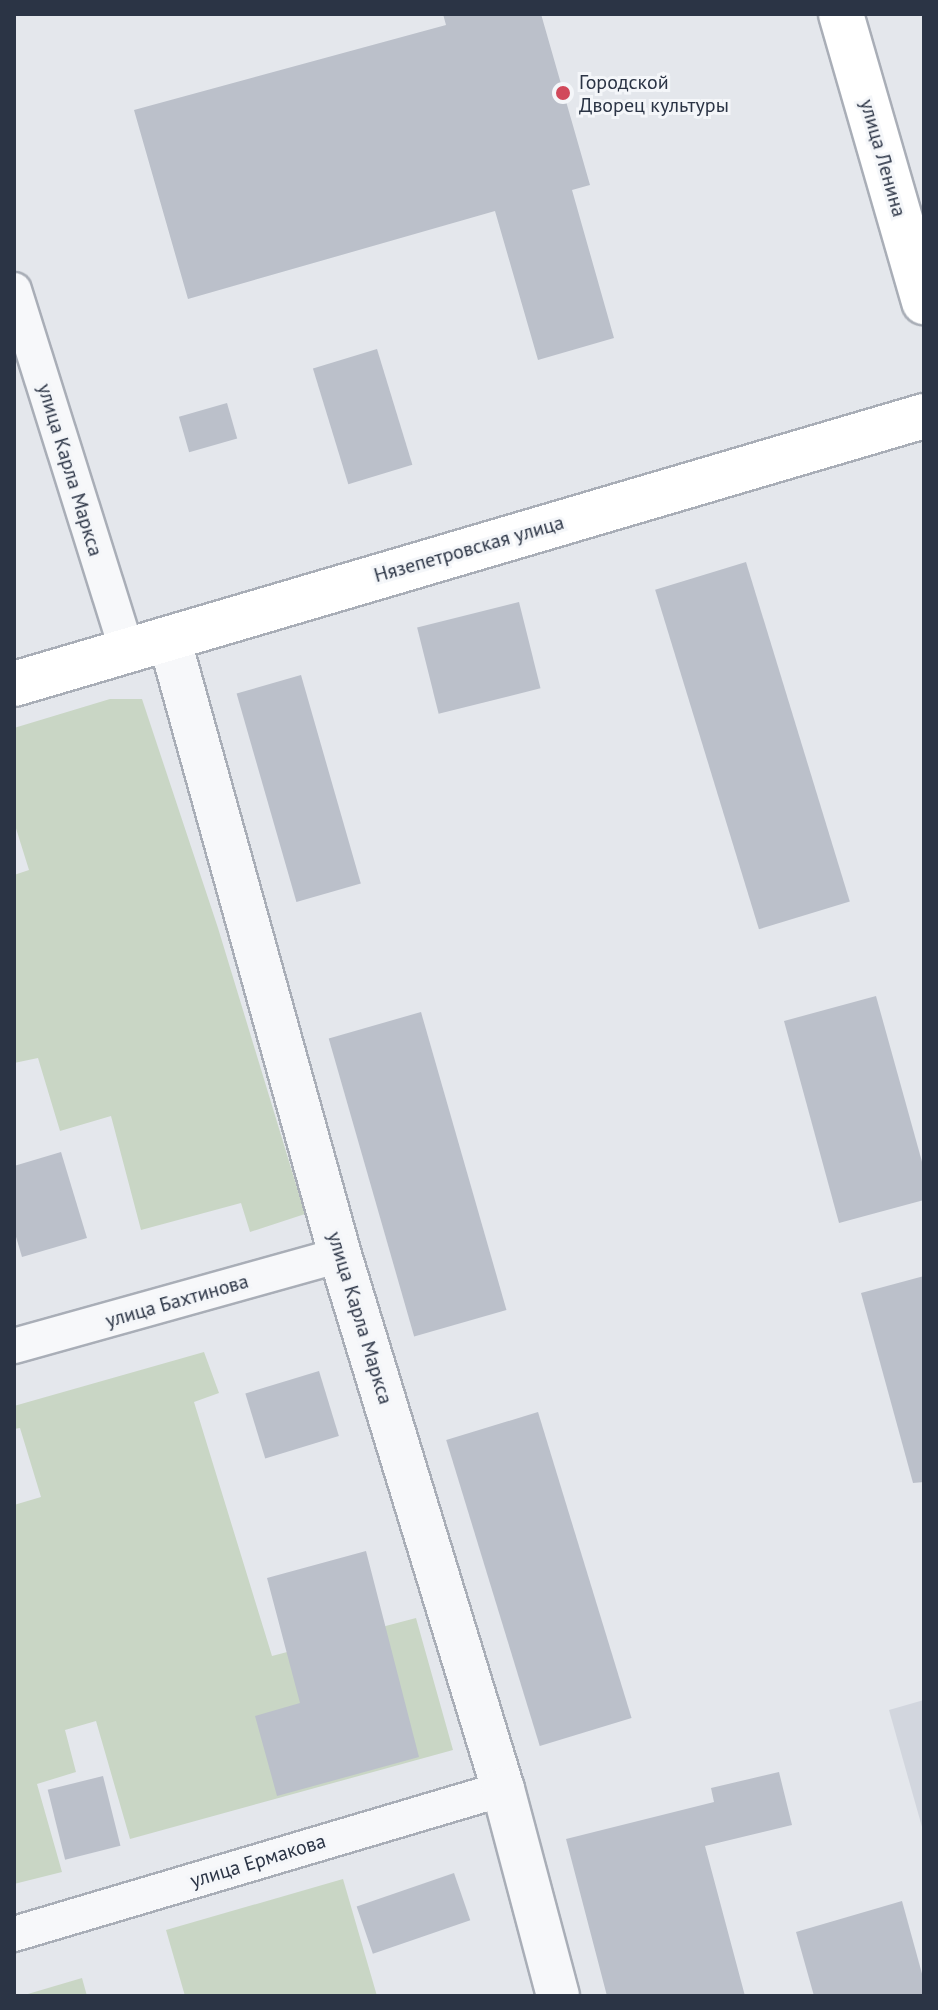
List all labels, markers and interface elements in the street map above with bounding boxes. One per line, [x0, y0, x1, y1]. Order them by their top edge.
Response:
place label: Городской Дворец культуры [579, 70, 729, 117]
marker: Городской Дворец культуры [554, 84, 572, 102]
street label: улица Ленина [855, 96, 911, 220]
street label: улица Карла Маркса [32, 381, 108, 559]
street label: Нязепетровская улица [371, 510, 567, 588]
street label: улица Карла Маркса [322, 1229, 398, 1407]
street label: улица Бахтинова [103, 1269, 251, 1333]
street label: улица Ермакова [187, 1829, 329, 1893]

